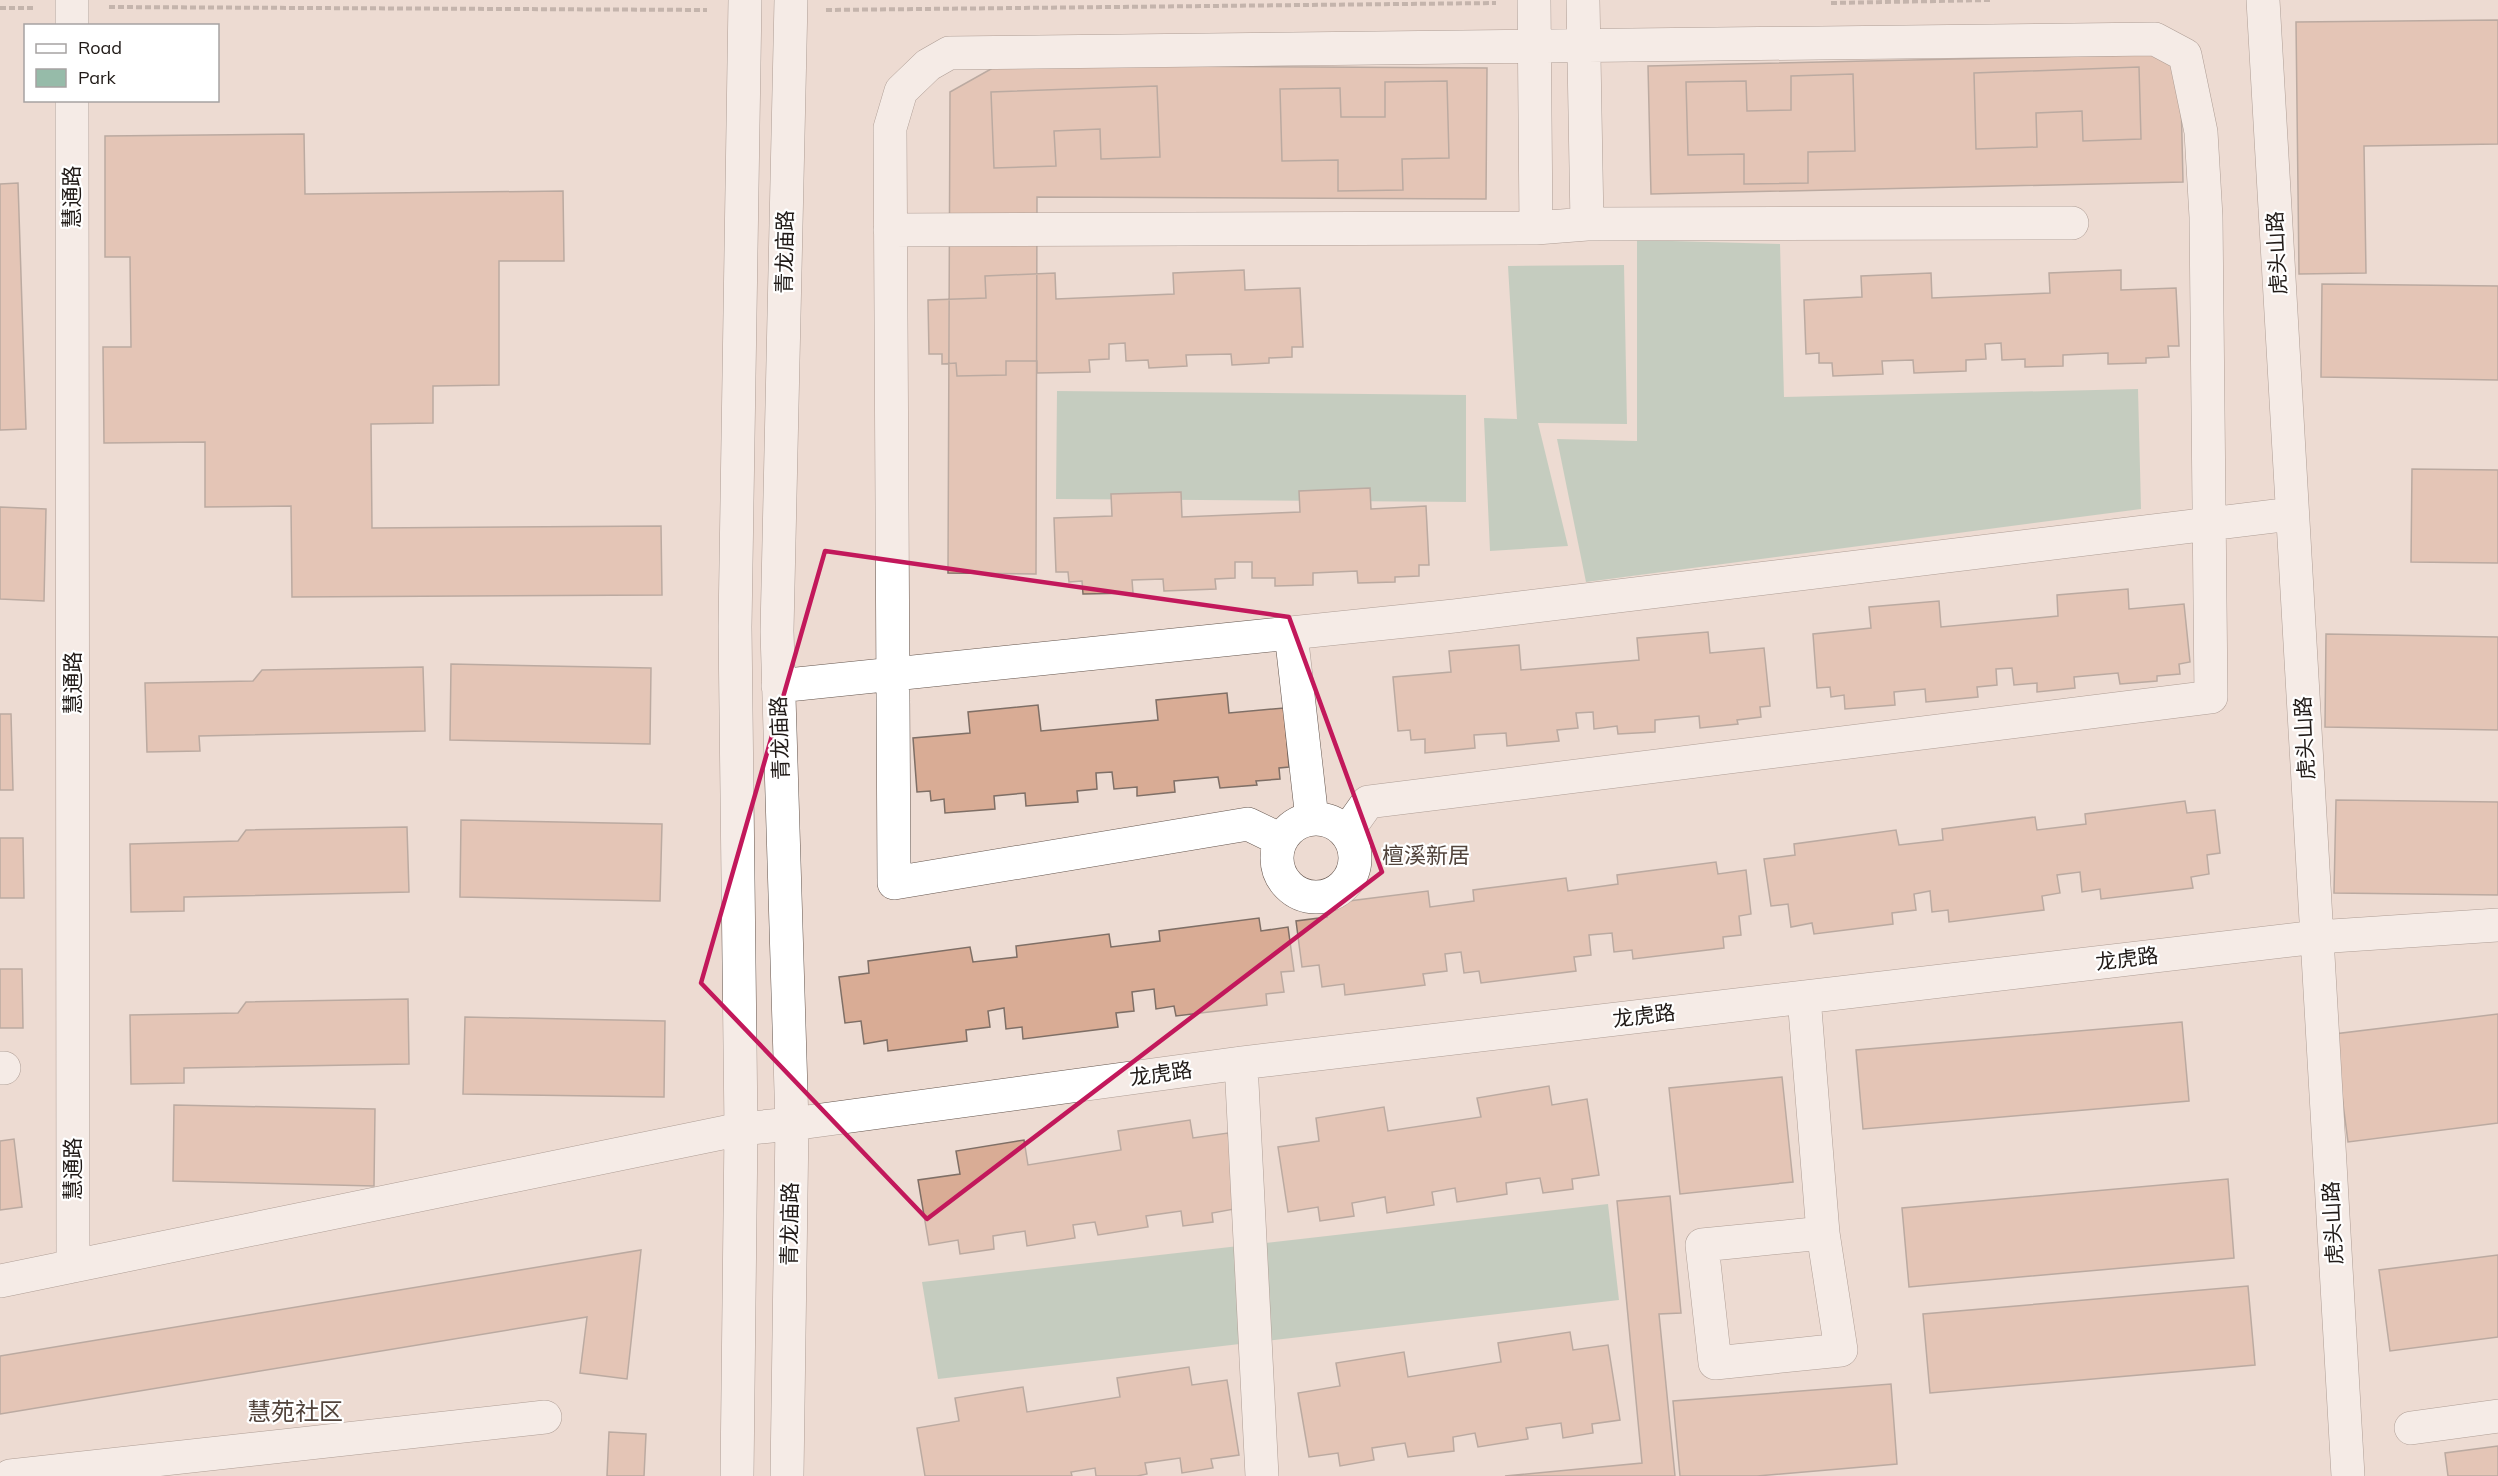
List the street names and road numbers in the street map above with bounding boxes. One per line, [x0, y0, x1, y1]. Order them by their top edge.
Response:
street label: 慧通路 [58, 166, 84, 229]
street label: 青龙庙路 [770, 210, 798, 294]
street label: 虎头山路 [2261, 210, 2291, 296]
street label: 慧通路 [59, 652, 85, 715]
street label: 虎头山路 [2289, 695, 2319, 781]
street label: 青龙庙路 [765, 696, 793, 780]
street label: 龙虎路 [2094, 941, 2160, 975]
street label: 龙虎路 [1611, 998, 1677, 1032]
street label: 龙虎路 [1128, 1056, 1194, 1090]
street label: 慧通路 [59, 1138, 85, 1201]
street label: 虎头山路 [2317, 1180, 2347, 1266]
street label: 青龙庙路 [775, 1182, 803, 1266]

